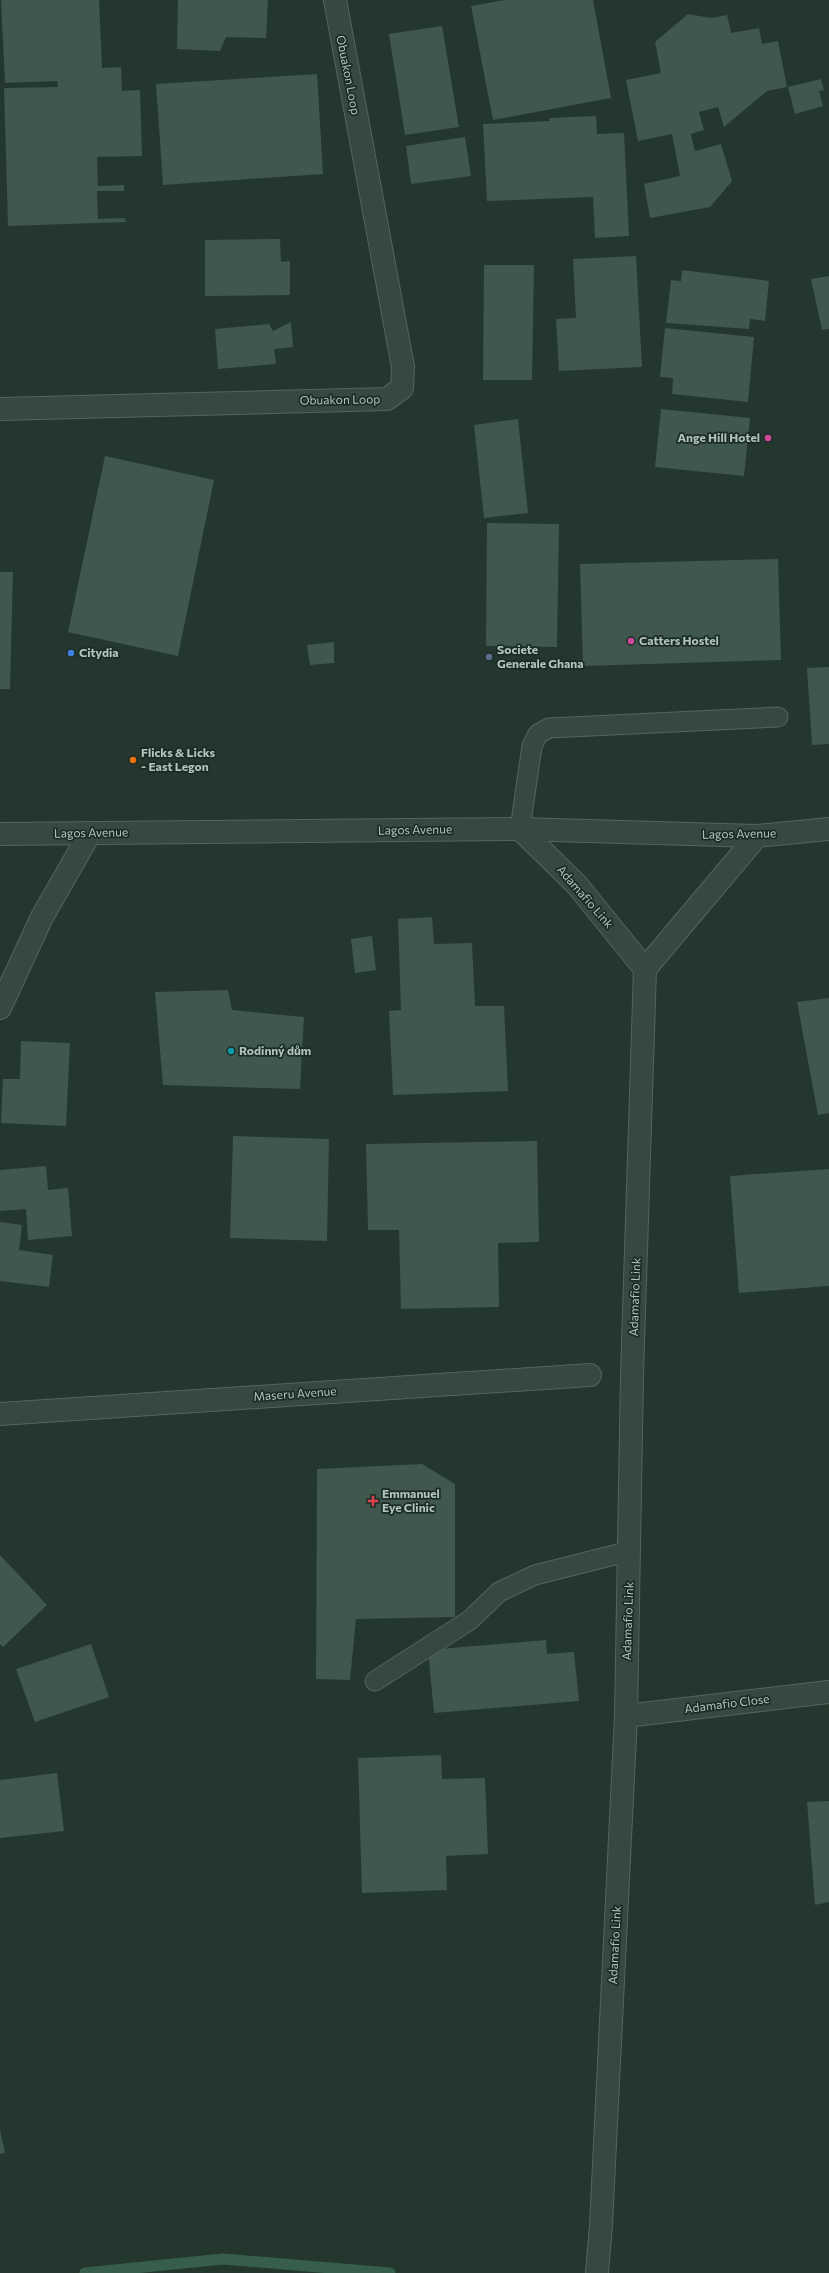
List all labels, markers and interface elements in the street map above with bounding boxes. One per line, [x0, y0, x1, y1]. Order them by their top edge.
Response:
street label: Obuakon Loop [334, 34, 364, 116]
street label: Obuakon Loop [299, 391, 380, 407]
place label: Ange Hill Hotel [677, 430, 760, 444]
marker: Ange Hill Hotel [763, 433, 773, 443]
place label: Catters Hostel [639, 633, 719, 647]
marker: Catters Hostel [626, 636, 636, 646]
place label: Societe Generale Ghana [497, 642, 584, 670]
place label: Citydia [79, 645, 119, 659]
marker: Citydia [66, 648, 76, 658]
marker: Societe Generale Ghana [484, 652, 494, 662]
place label: Flicks & Licks - East Legon [141, 745, 216, 773]
marker: Flicks & Licks - East Legon [128, 755, 138, 765]
street label: Lagos Avenue [378, 821, 452, 837]
street label: Lagos Avenue [54, 824, 128, 840]
street label: Lagos Avenue [702, 825, 776, 841]
street label: Adamafio Link [555, 862, 617, 931]
place label: Rodinný dům [239, 1043, 311, 1057]
marker: Rodinný dům [226, 1046, 236, 1056]
street label: Adamafio Link [626, 1257, 642, 1336]
street label: Maseru Avenue [253, 1383, 337, 1403]
place label: Emmanuel Eye Clinic [382, 1486, 440, 1514]
marker: Emmanuel Eye Clinic [367, 1495, 379, 1507]
street label: Adamafio Link [619, 1581, 635, 1660]
street label: Adamafio Close [684, 1691, 770, 1715]
street label: Adamafio Link [605, 1905, 623, 1985]

